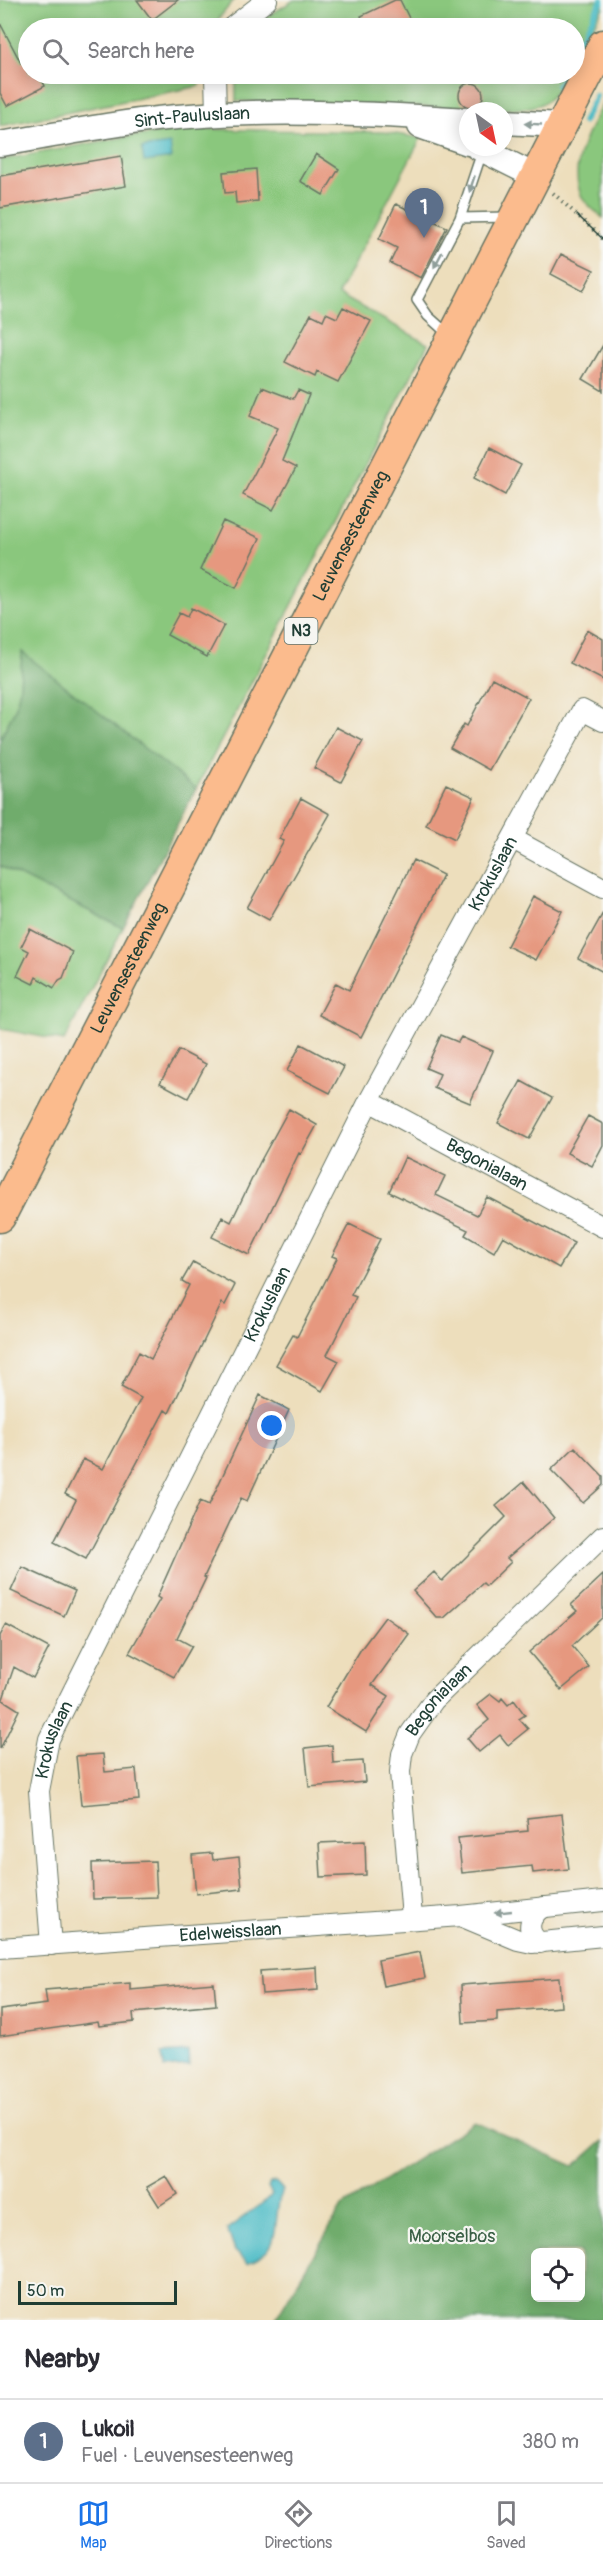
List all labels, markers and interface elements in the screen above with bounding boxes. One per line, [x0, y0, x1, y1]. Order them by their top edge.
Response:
search box [18, 18, 585, 84]
icon: search [39, 35, 72, 68]
text: Search here [87, 37, 194, 65]
street label: Sint-Pauluslaan [132, 102, 250, 133]
north arrow [459, 102, 513, 156]
one-way arrow [523, 119, 542, 128]
one-way arrow [466, 175, 476, 193]
pin: 1 [404, 188, 444, 238]
one-way arrow [433, 252, 443, 269]
street label: Leuvensesteenweg [307, 466, 394, 605]
road number: N3 [284, 618, 318, 644]
street label: Krokuslaan [463, 832, 523, 915]
street label: Leuvensesteenweg [85, 899, 171, 1038]
street label: Begonialaan [442, 1133, 532, 1196]
street label: Krokuslaan [238, 1262, 296, 1346]
your location [257, 1411, 286, 1440]
street label: Begonialaan [400, 1658, 477, 1741]
street label: Krokuslaan [30, 1697, 78, 1781]
one-way arrow [493, 1907, 512, 1917]
street label: Edelweisslaan [178, 1917, 282, 1947]
park label: Moorselbos [409, 2225, 495, 2248]
map controls [531, 2248, 585, 2302]
button: locate [531, 2248, 585, 2302]
scale bar [18, 2278, 177, 2306]
text: 50 m [27, 2281, 64, 2301]
text: Nearby [24, 2343, 100, 2375]
text: Lukoil [81, 2415, 135, 2443]
text: 1 [40, 2429, 47, 2454]
text: 380 m [522, 2429, 579, 2454]
text: Fuel · Leuvensesteenweg [81, 2443, 293, 2468]
tab: Map [77, 2497, 110, 2553]
tab: Directions [264, 2497, 332, 2553]
tab: Saved [486, 2497, 526, 2553]

